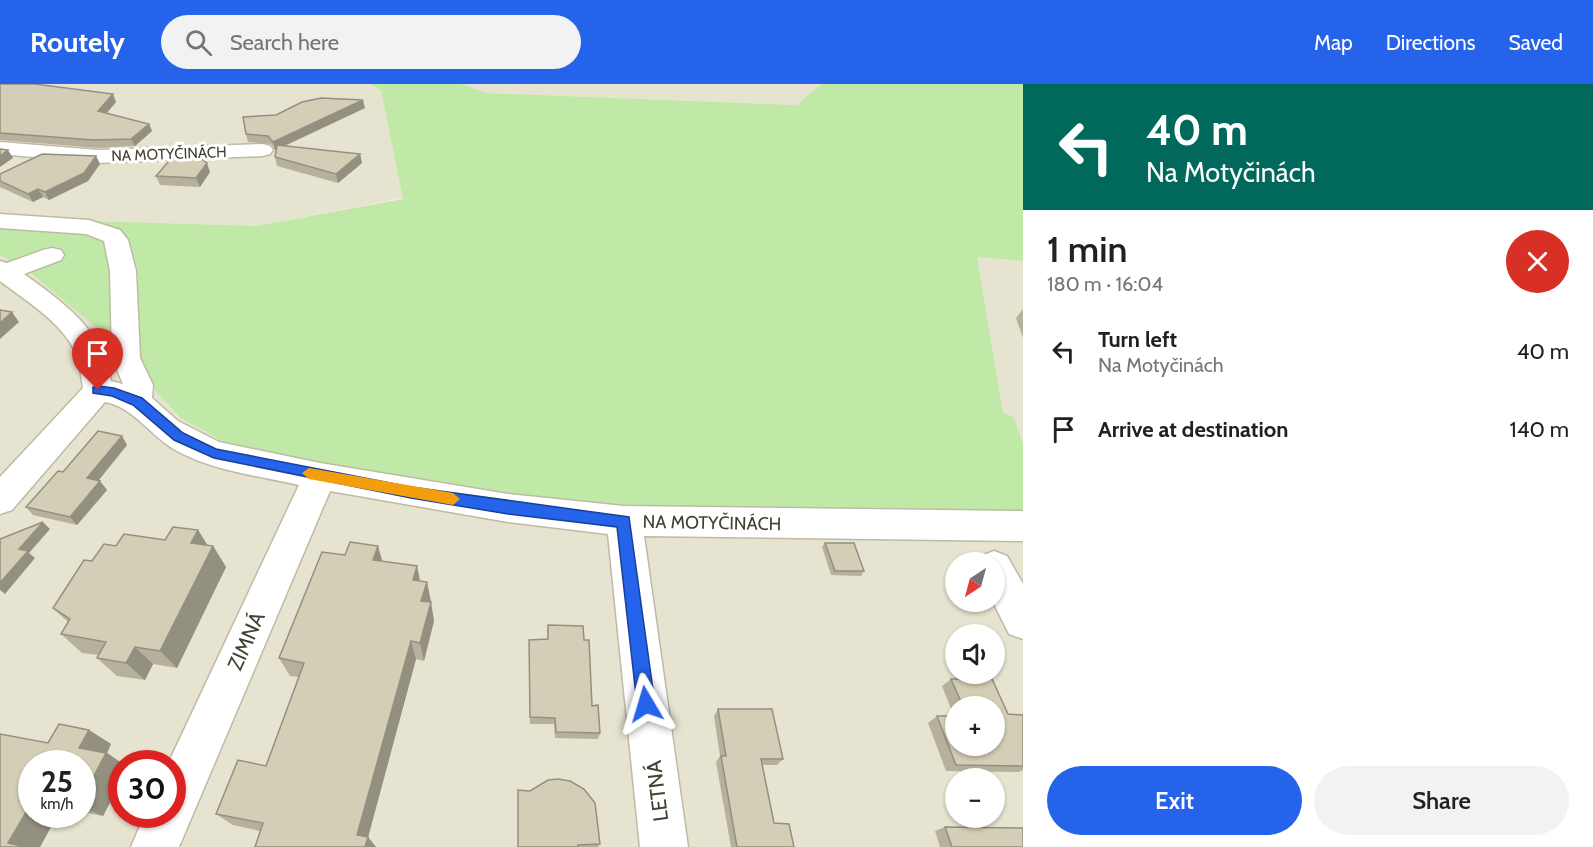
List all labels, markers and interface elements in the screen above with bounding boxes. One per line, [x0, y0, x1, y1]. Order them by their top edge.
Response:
search box [161, 15, 581, 69]
text: Routely [30, 25, 125, 59]
icon: search [182, 26, 215, 59]
text: Search here [230, 29, 339, 56]
text: Map [1314, 30, 1353, 55]
text: Directions [1386, 30, 1475, 55]
text: Saved [1508, 30, 1563, 55]
text: 40 m [1146, 104, 1248, 156]
icon: left [1047, 108, 1125, 186]
street label: NA MOTYČINÁCH [111, 142, 227, 165]
text: Na Motyčinách [1146, 156, 1316, 189]
text: 1 min [1047, 227, 1127, 271]
button: close [1506, 230, 1569, 293]
text: 180 m · 16:04 [1047, 272, 1163, 296]
text: Turn left [1098, 326, 1177, 353]
pin [72, 328, 123, 390]
icon: left [1047, 335, 1080, 368]
icon: arrive [81, 337, 114, 370]
text: 40 m [1517, 338, 1569, 365]
text: Na Motyčinách [1098, 353, 1224, 377]
icon: arrive [1047, 413, 1080, 446]
text: Arrive at destination [1098, 416, 1288, 443]
text: 140 m [1510, 416, 1569, 443]
street label: NA MOTYČINÁCH [643, 511, 781, 535]
north arrow [945, 552, 1005, 612]
map controls [945, 552, 1005, 828]
street label: ZIMNÁ [222, 608, 270, 674]
button: sound [945, 624, 1005, 684]
position arrow [614, 672, 678, 736]
button: + [945, 696, 1005, 756]
speed limit sign: 30 [108, 750, 186, 828]
street label: LETNÁ [641, 759, 673, 823]
text: 25 [41, 763, 73, 800]
button: Exit [1047, 766, 1302, 835]
button: Share [1314, 766, 1569, 835]
button: − [945, 768, 1005, 828]
text: km/h [41, 795, 73, 813]

